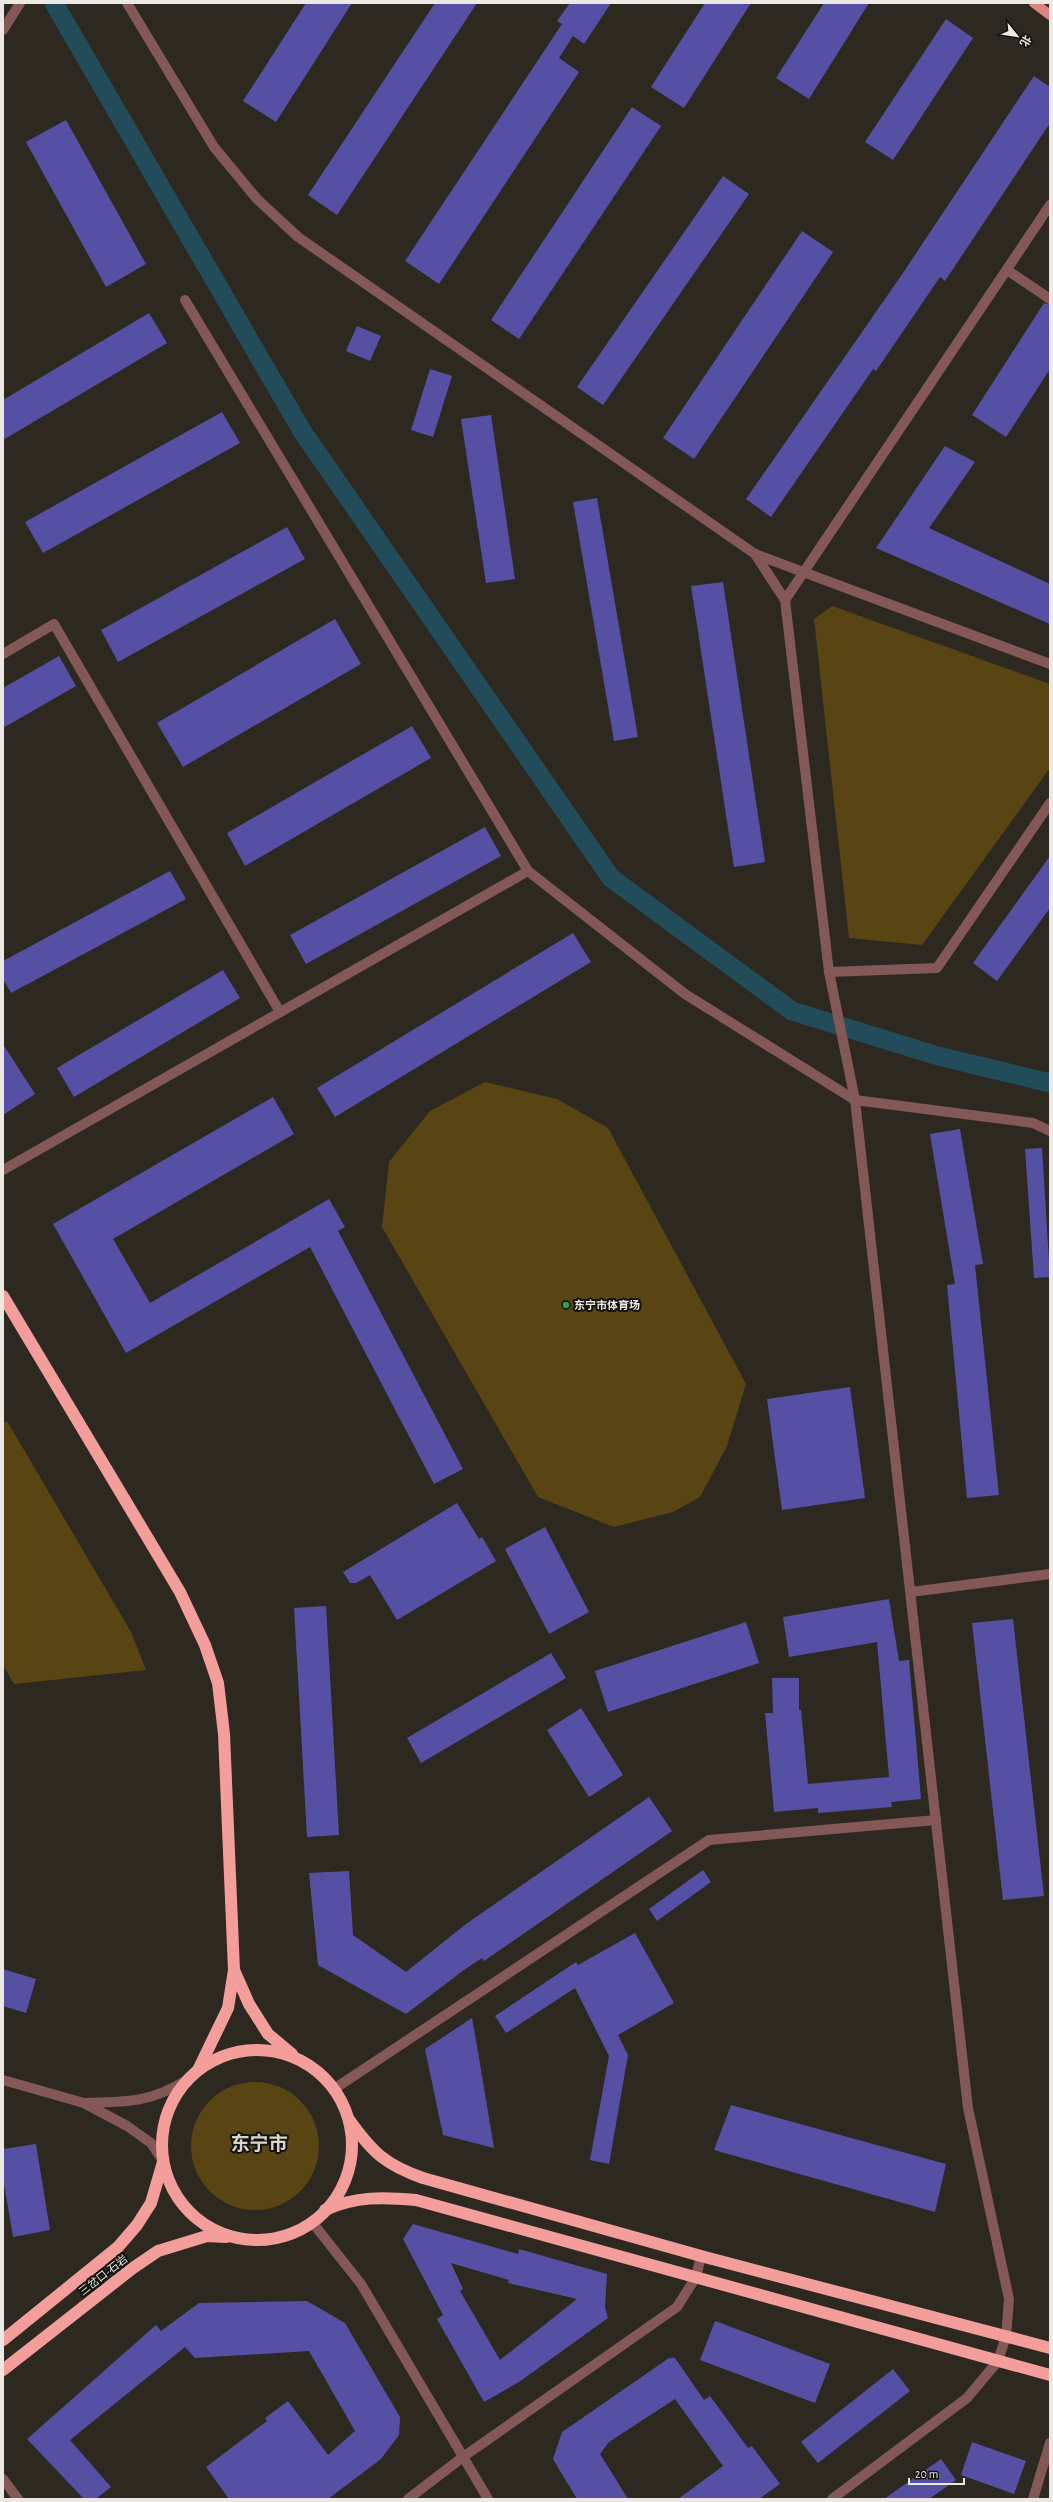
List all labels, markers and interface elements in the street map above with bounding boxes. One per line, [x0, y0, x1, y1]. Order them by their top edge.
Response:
north arrow [997, 16, 1037, 56]
text: 北 [1018, 33, 1033, 48]
place label: 东宁市体育场 [574, 1299, 640, 1311]
marker: 东宁市体育场 [561, 1300, 571, 1310]
district label: 东宁市 [230, 2133, 288, 2154]
street label: 三岔口-石岩 [76, 2252, 130, 2298]
scale bar [909, 2460, 964, 2486]
text: 20 m [915, 2468, 938, 2480]

